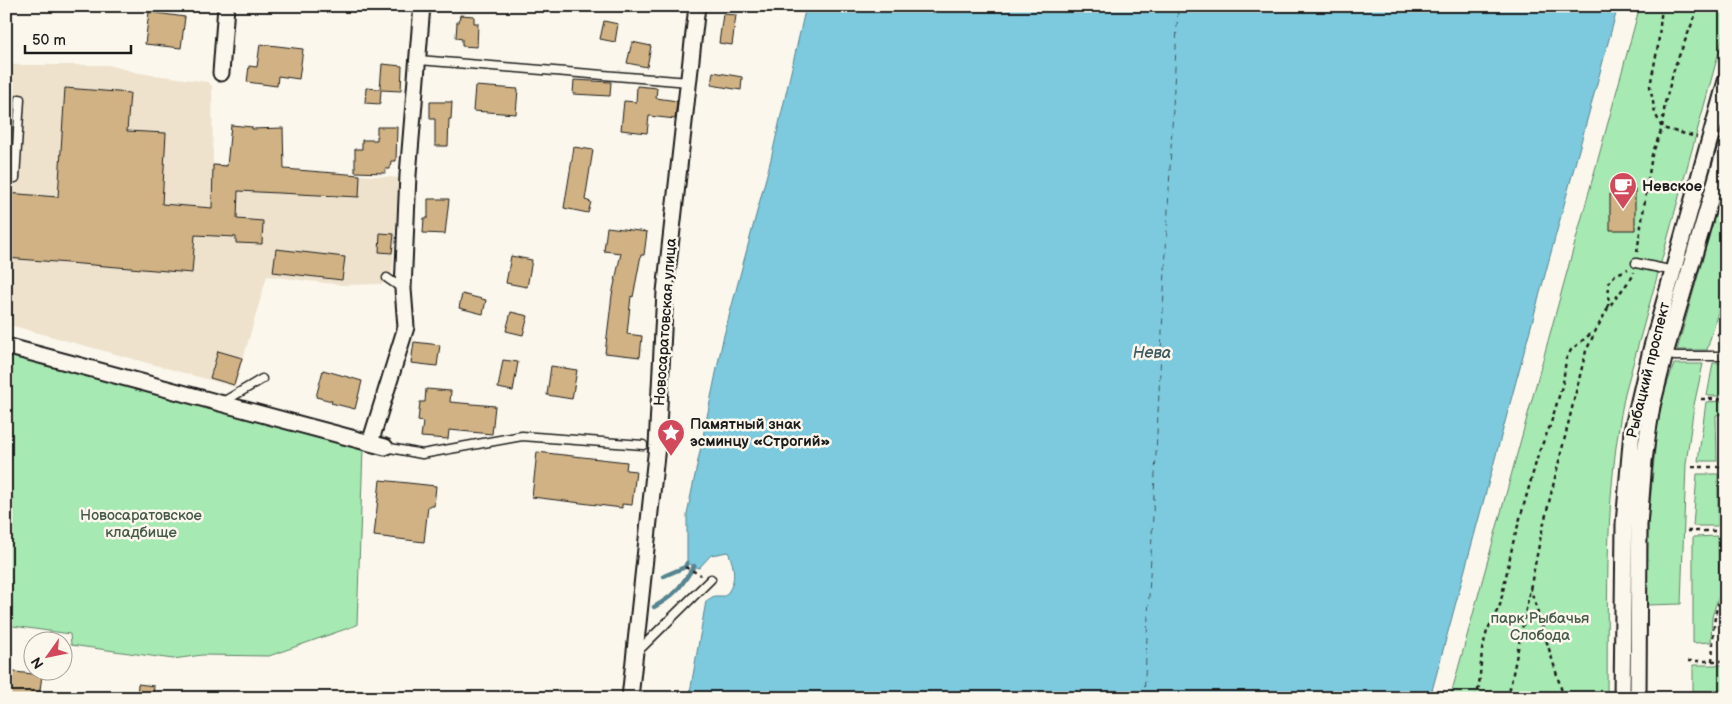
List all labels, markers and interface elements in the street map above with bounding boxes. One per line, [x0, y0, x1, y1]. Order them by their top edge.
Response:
scale bar [25, 22, 131, 54]
text: 50 m [32, 31, 66, 50]
cafe icon: Невское [1608, 171, 1638, 210]
place label: Невское [1642, 177, 1702, 196]
street label: Новосаратовская улица [650, 237, 681, 407]
street label: Рыбацкий проспект [1622, 300, 1675, 440]
water label: Нева [1133, 344, 1171, 363]
place label: Памятный знак эсминцу «Строгий» [690, 415, 830, 451]
place icon: Памятный знак эсминцу «Строгий» [656, 418, 686, 457]
park label: Новосаратовское кладбище [80, 506, 202, 542]
park label: парк Рыбачья Слобода [1491, 609, 1589, 645]
north arrow [22, 632, 72, 682]
text: N [28, 654, 48, 672]

